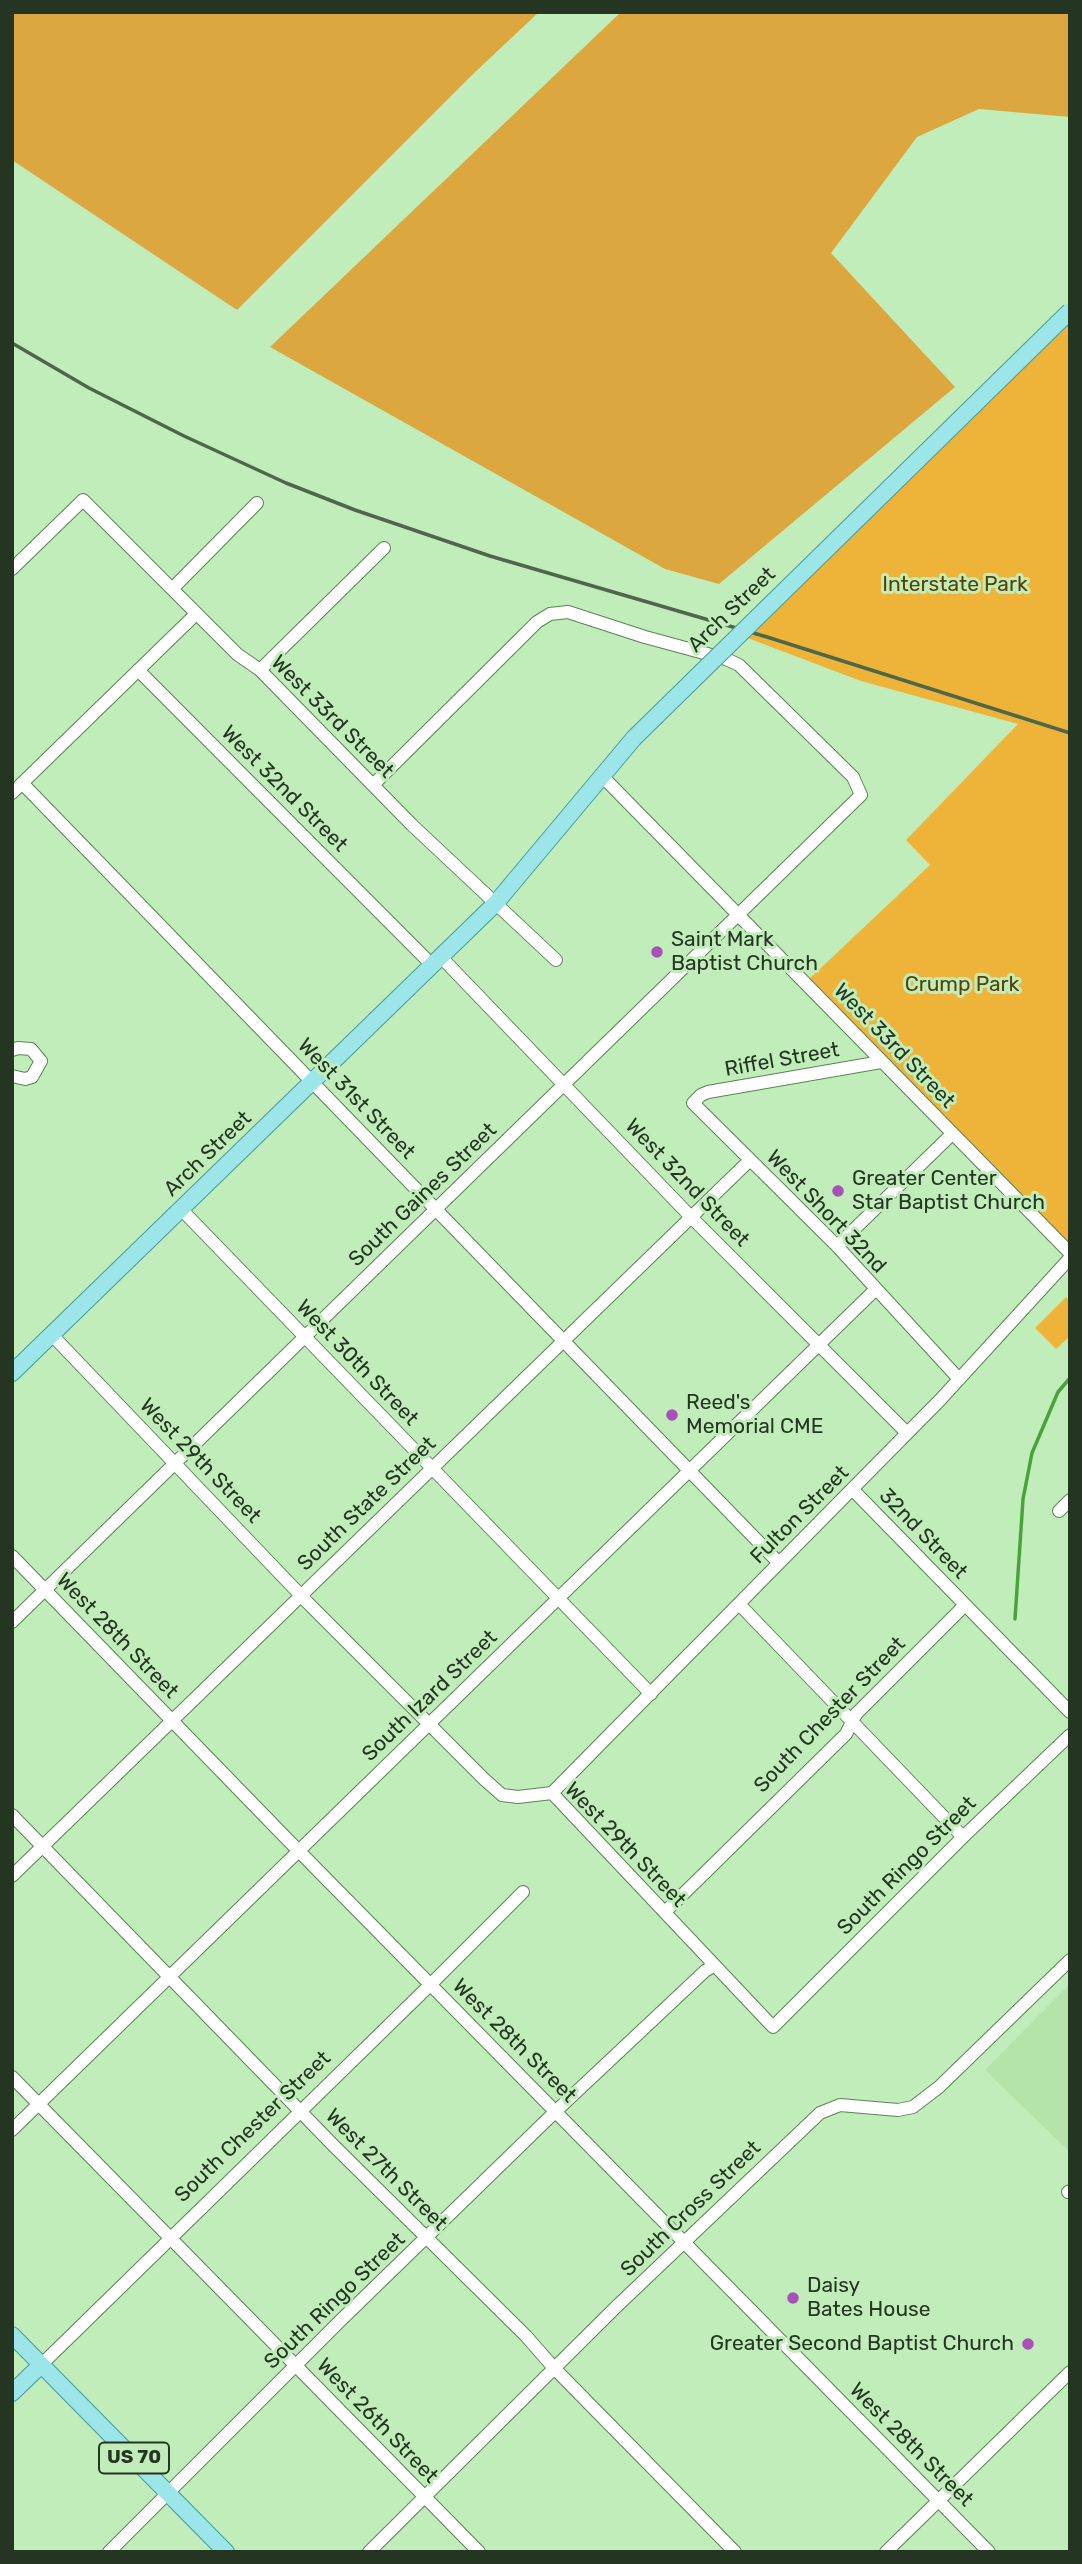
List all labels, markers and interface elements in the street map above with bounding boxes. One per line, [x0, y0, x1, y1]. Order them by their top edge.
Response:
street label: Arch Street [683, 562, 781, 658]
park label: Interstate Park [882, 572, 1028, 598]
street label: West 33rd Street [265, 650, 399, 784]
street label: West 32nd Street [216, 721, 352, 857]
place label: Saint Mark Baptist Church [671, 927, 818, 977]
marker: Saint Mark Baptist Church [649, 944, 665, 960]
park label: Crump Park [905, 972, 1019, 998]
street label: West 33rd Street [828, 978, 960, 1114]
street label: West 31st Street [292, 1033, 420, 1165]
street label: Riffel Street [723, 1038, 841, 1082]
street label: Arch Street [159, 1106, 257, 1202]
street label: West 32nd Street [620, 1114, 754, 1252]
street label: South Gaines Street [344, 1118, 502, 1272]
street label: West Short 32nd [761, 1145, 891, 1279]
place label: Greater Center Star Baptist Church [852, 1166, 1045, 1216]
marker: Greater Center Star Baptist Church [830, 1183, 846, 1199]
street label: West 30th Street [291, 1295, 423, 1431]
place label: Reed's Memorial CME [686, 1390, 823, 1440]
street label: West 29th Street [134, 1393, 266, 1529]
marker: Reed's Memorial CME [664, 1407, 680, 1423]
street label: South State Street [293, 1432, 441, 1576]
street label: Fulton Street [746, 1461, 854, 1569]
street label: 32nd Street [874, 1484, 972, 1584]
street label: West 28th Street [51, 1568, 183, 1704]
street label: South Izard Street [357, 1625, 503, 1767]
street label: South Chester Street [749, 1632, 911, 1798]
street label: West 29th Street [559, 1777, 691, 1913]
street label: South Ringo Street [832, 1791, 982, 1941]
street label: West 28th Street [447, 1974, 581, 2108]
street label: South Chester Street [170, 2046, 336, 2208]
street label: West 27th Street [320, 2104, 452, 2236]
street label: South Cross Street [616, 2136, 766, 2282]
street label: South Ringo Street [259, 2227, 411, 2375]
place label: Daisy Bates House [807, 2273, 931, 2323]
marker: Daisy Bates House [785, 2290, 801, 2306]
place label: Greater Second Baptist Church [710, 2331, 1014, 2357]
marker: Greater Second Baptist Church [1020, 2336, 1036, 2352]
street label: West 26th Street [311, 2353, 443, 2489]
street label: West 28th Street [844, 2378, 978, 2512]
road number: US 70 [99, 2442, 169, 2474]

